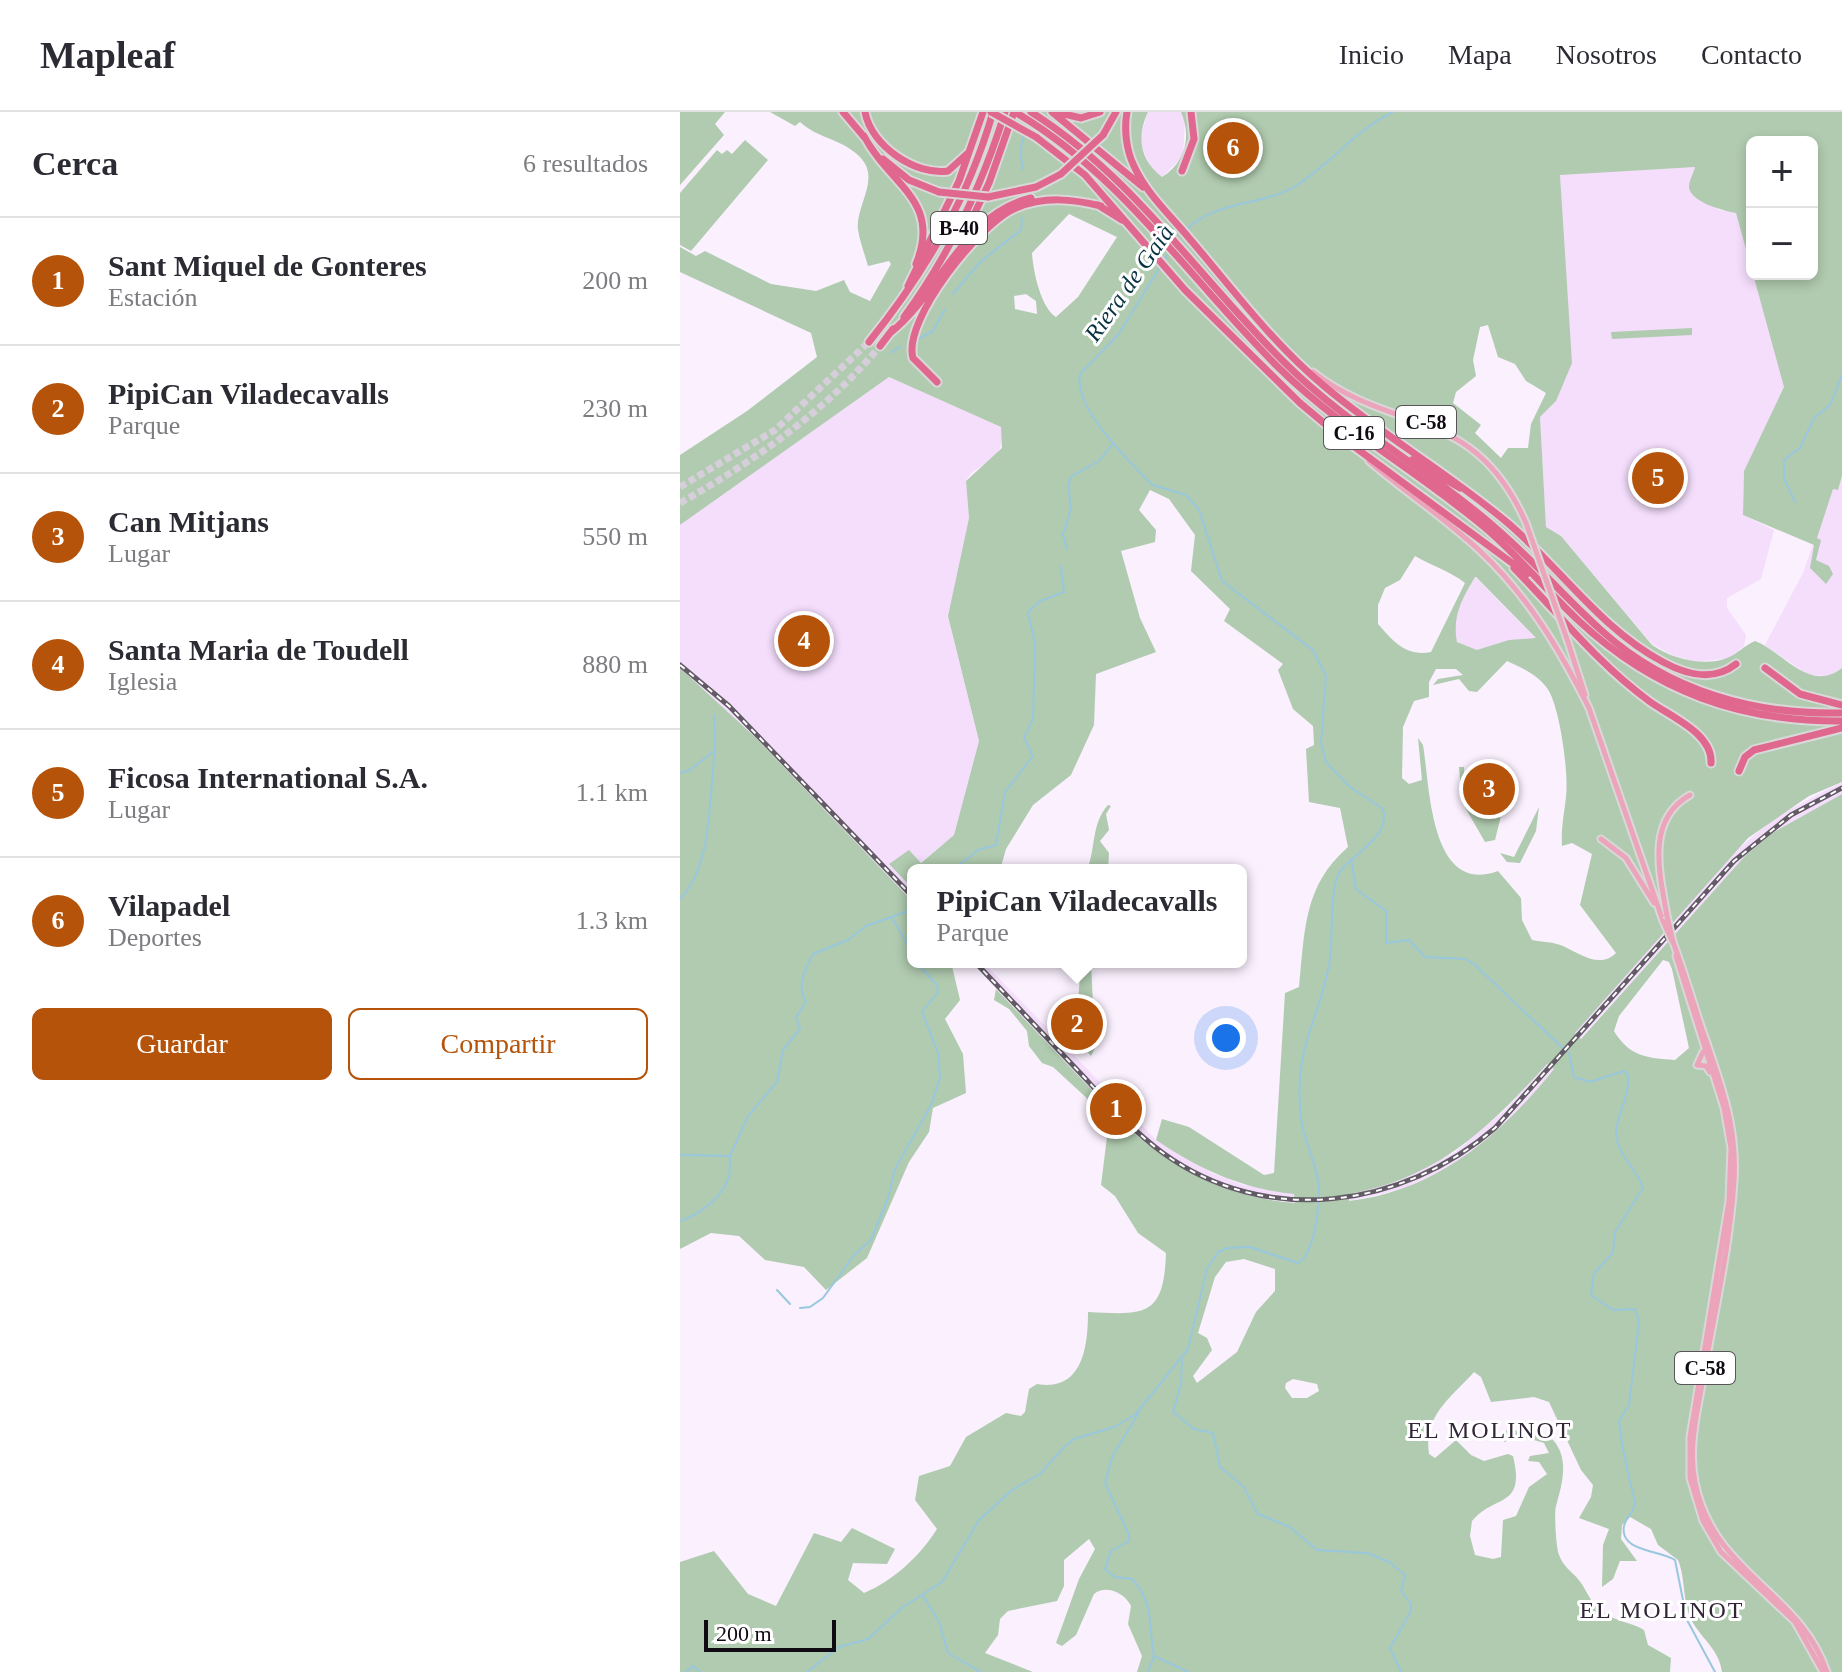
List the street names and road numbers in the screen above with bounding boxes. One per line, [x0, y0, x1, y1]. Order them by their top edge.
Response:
road number: B-40 [931, 212, 987, 244]
road number: C-58 [1396, 406, 1456, 438]
road number: C-16 [1324, 417, 1384, 449]
road number: C-58 [1675, 1352, 1735, 1384]

